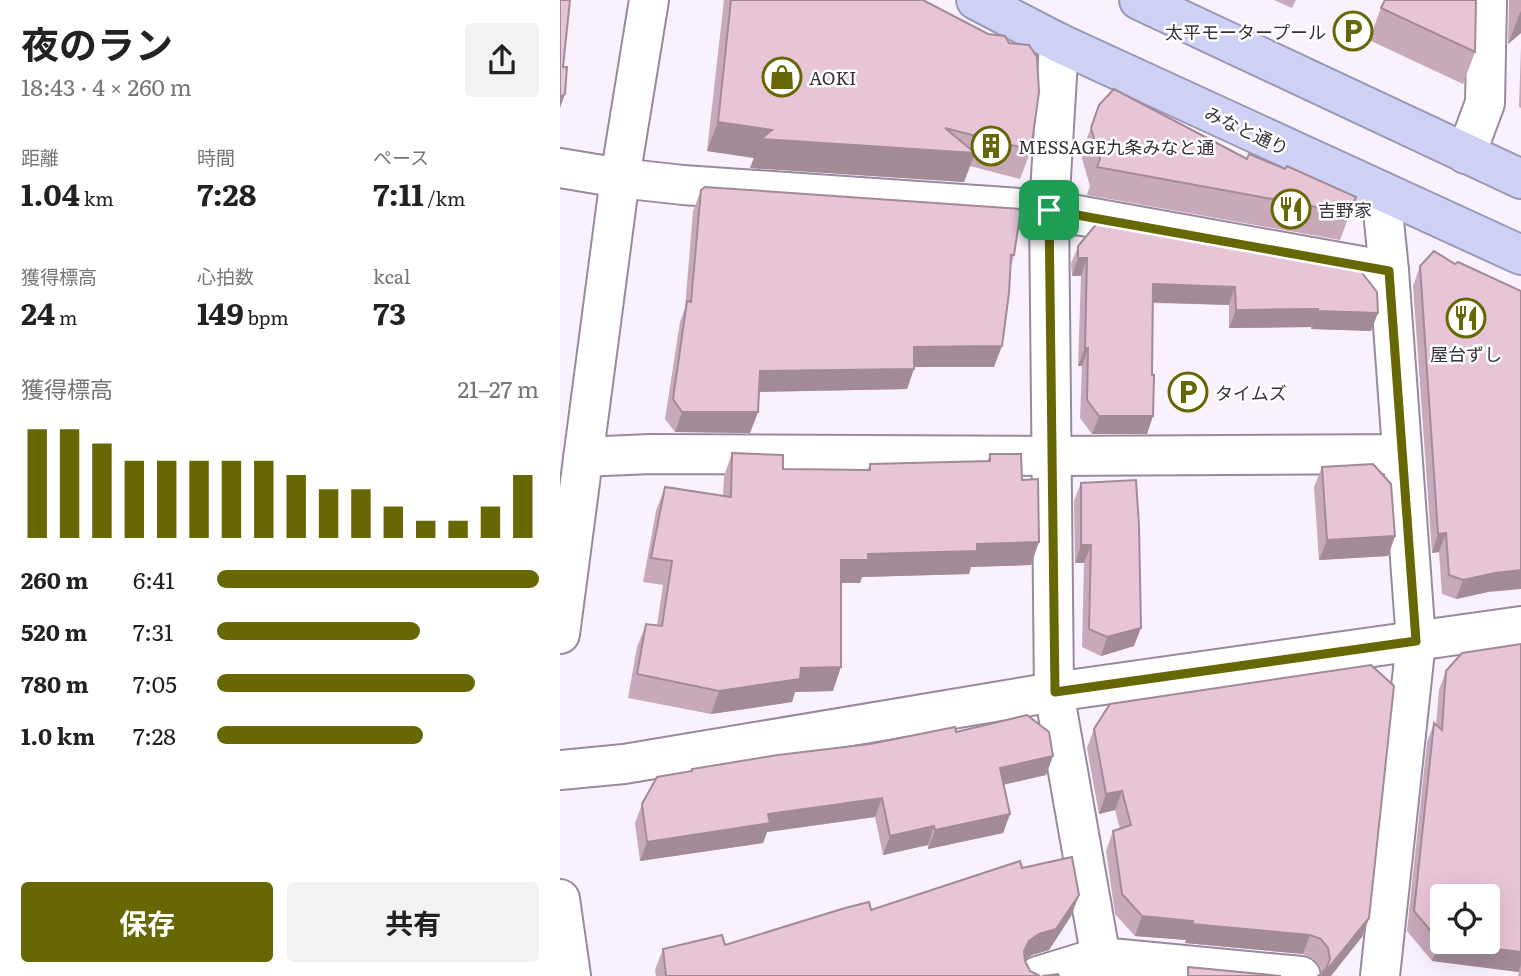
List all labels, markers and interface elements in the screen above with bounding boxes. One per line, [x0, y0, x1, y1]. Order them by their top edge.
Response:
parking icon: 太平モータープール [1332, 10, 1374, 52]
text: 夜のラン [21, 14, 173, 71]
place label: 太平モータープール [1165, 18, 1326, 45]
button: share [465, 23, 539, 97]
shop icon: AOKI [761, 56, 803, 98]
place label: AOKI [809, 64, 856, 91]
text: 18:43 · 4 × 260 m [21, 69, 192, 103]
street label: みなと通り [1201, 99, 1293, 161]
building icon: MESSAGE九条みなと通 [970, 125, 1012, 167]
place label: MESSAGE九条みなと通 [1018, 133, 1215, 160]
text: 距離 [21, 143, 59, 171]
text: 時間 [197, 143, 235, 171]
text: ペース [373, 143, 429, 171]
text: 1.04 [21, 171, 80, 215]
text: 7:28 [197, 171, 256, 215]
text: 7:11 [373, 171, 424, 215]
pin [1019, 180, 1079, 240]
text: km [80, 184, 114, 212]
text: /km [424, 184, 465, 212]
restaurant icon: 吉野家 [1270, 188, 1312, 230]
icon: arrive [1030, 191, 1068, 229]
place label: 吉野家 [1318, 196, 1372, 223]
text: 獲得標高 [21, 262, 97, 290]
text: 心拍数 [197, 262, 254, 290]
text: kcal [373, 262, 410, 290]
text: 24 [21, 290, 55, 334]
text: 149 [197, 290, 244, 334]
text: 73 [373, 290, 406, 334]
restaurant icon: 屋台ずし [1445, 297, 1487, 339]
text: m [55, 303, 77, 331]
text: bpm [244, 303, 289, 331]
place label: 屋台ずし [1430, 340, 1502, 367]
text: 獲得標高 [21, 371, 113, 405]
text: 21–27 m [457, 371, 539, 405]
parking icon: タイムズ [1167, 371, 1209, 413]
place label: タイムズ [1215, 379, 1287, 406]
text: 260 m [21, 562, 88, 596]
text: 6:41 [133, 562, 175, 596]
text: 520 m [21, 614, 87, 648]
text: 7:31 [133, 614, 173, 648]
text: 780 m [21, 666, 89, 700]
text: 7:05 [133, 666, 177, 700]
text: 1.0 km [21, 718, 95, 752]
text: 7:28 [133, 718, 176, 752]
button: 保存 [21, 882, 273, 962]
button: 共有 [287, 882, 539, 962]
map controls [1430, 884, 1500, 954]
button: locate [1430, 884, 1500, 954]

